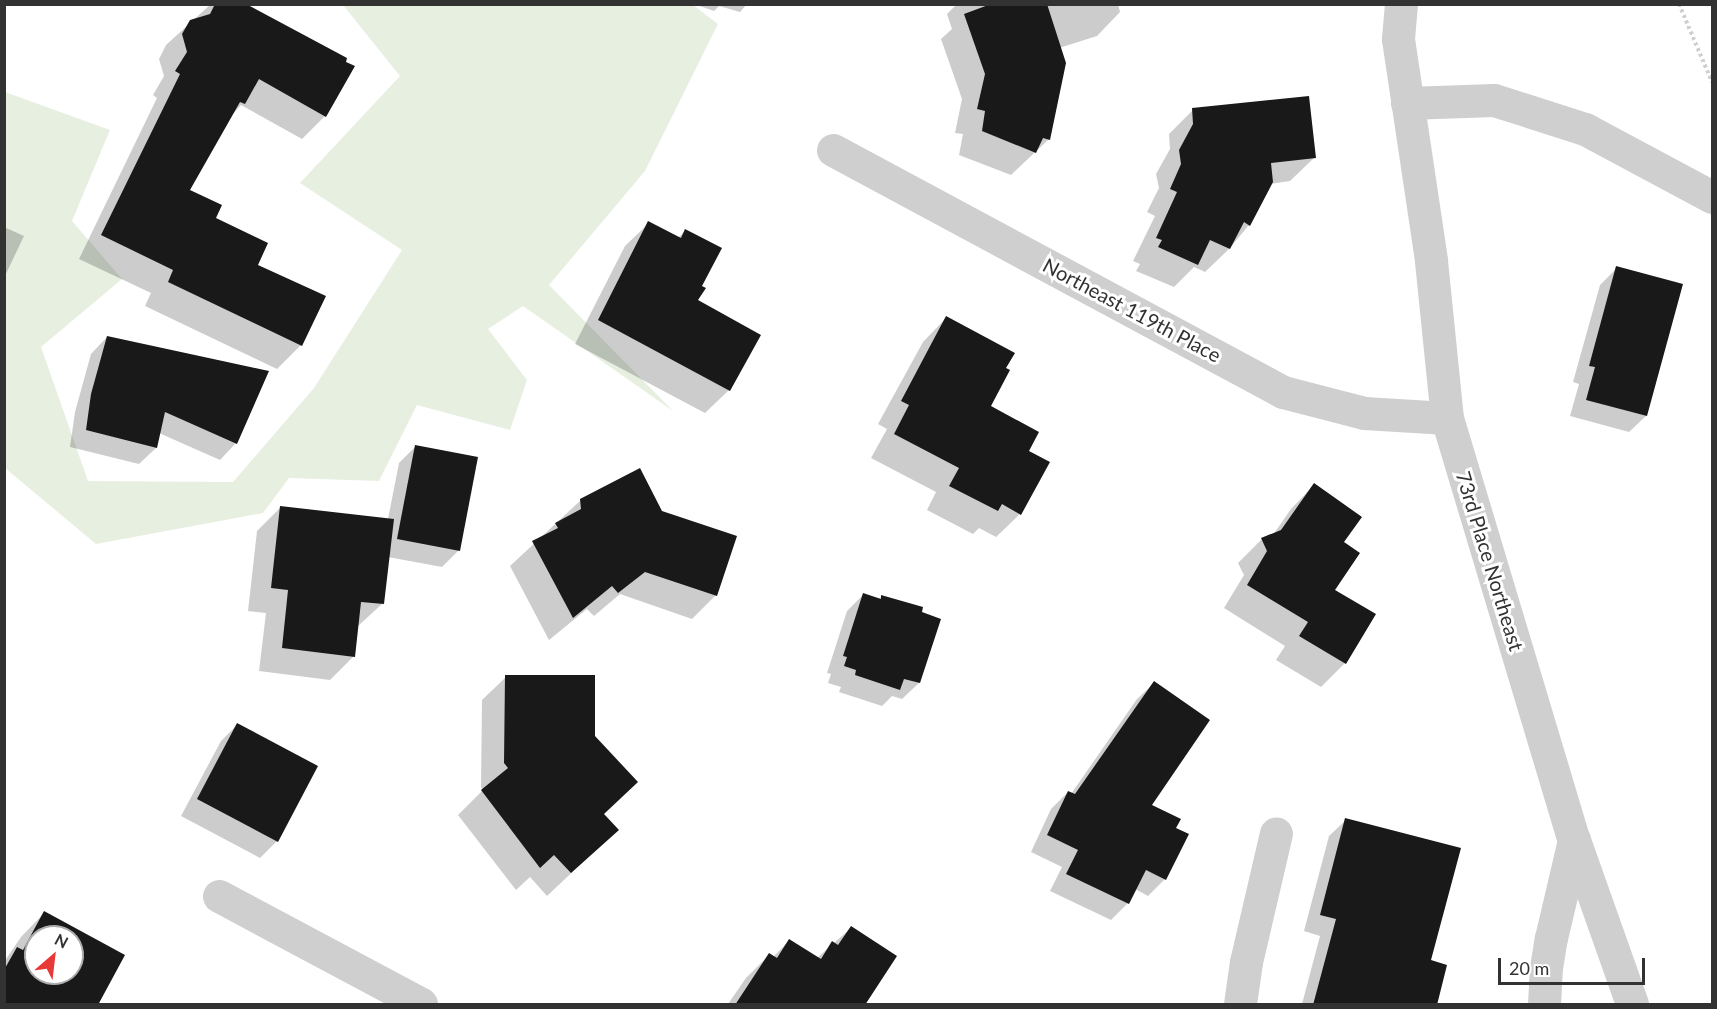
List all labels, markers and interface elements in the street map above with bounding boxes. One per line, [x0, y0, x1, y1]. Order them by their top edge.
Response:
street label: Northeast 119th Place [1039, 253, 1225, 367]
street label: 73rd Place Northeast [1451, 468, 1529, 654]
north arrow [24, 925, 84, 985]
text: N [52, 929, 72, 952]
scale bar [1501, 946, 1648, 984]
text: 20 m [1509, 957, 1549, 979]

